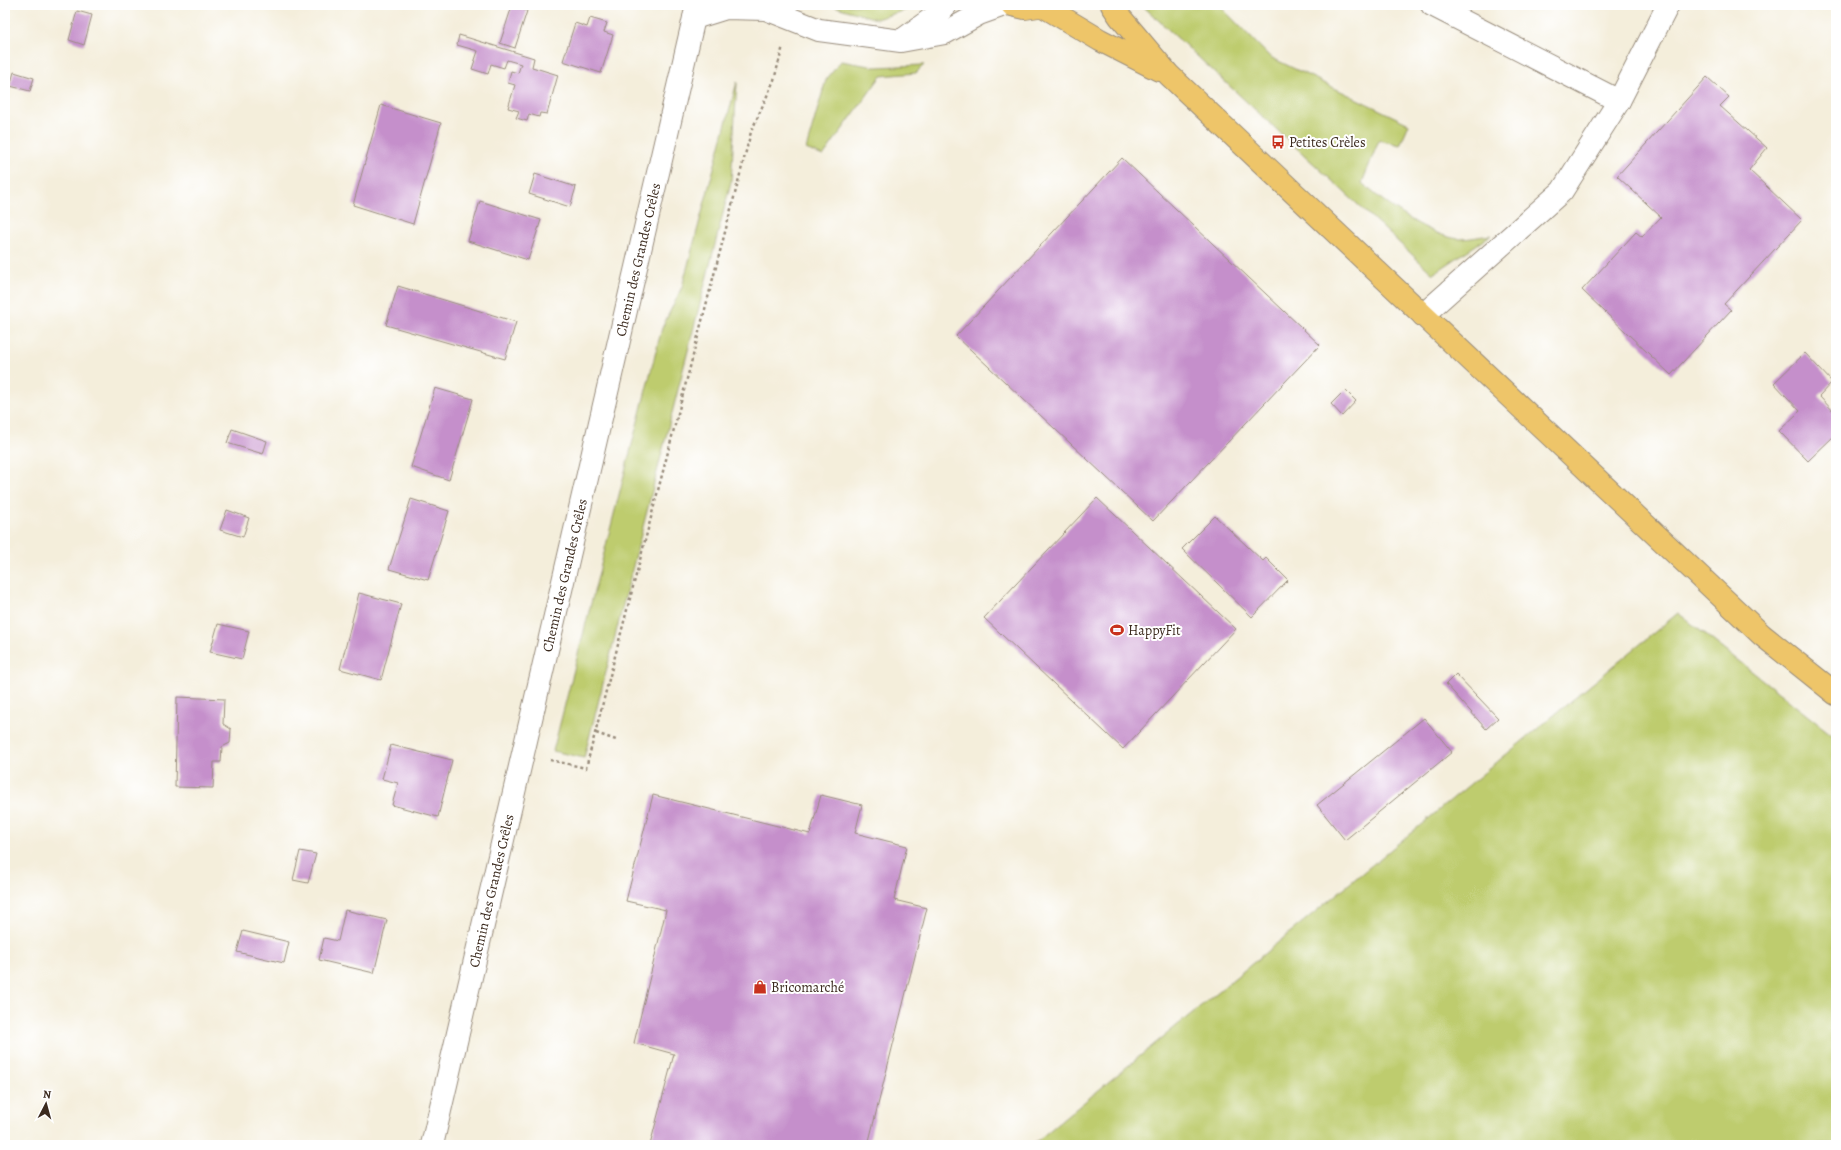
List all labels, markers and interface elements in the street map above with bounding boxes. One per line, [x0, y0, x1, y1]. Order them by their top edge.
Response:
place label: Petites Crèles [1289, 133, 1366, 152]
bus stop icon: Petites Crèles [1270, 134, 1286, 150]
street label: Chemin des Grandes Crêles [611, 181, 665, 338]
street label: Chemin des Grandes Crêles [538, 497, 592, 654]
place label: HappyFit [1128, 621, 1181, 640]
sports icon: HappyFit [1109, 622, 1125, 638]
street label: Chemin des Grandes Crêles [465, 812, 519, 969]
place label: Bricomarché [771, 978, 844, 997]
shop icon: Bricomarché [752, 979, 768, 995]
north arrow [26, 1084, 66, 1124]
text: N [42, 1087, 52, 1102]

